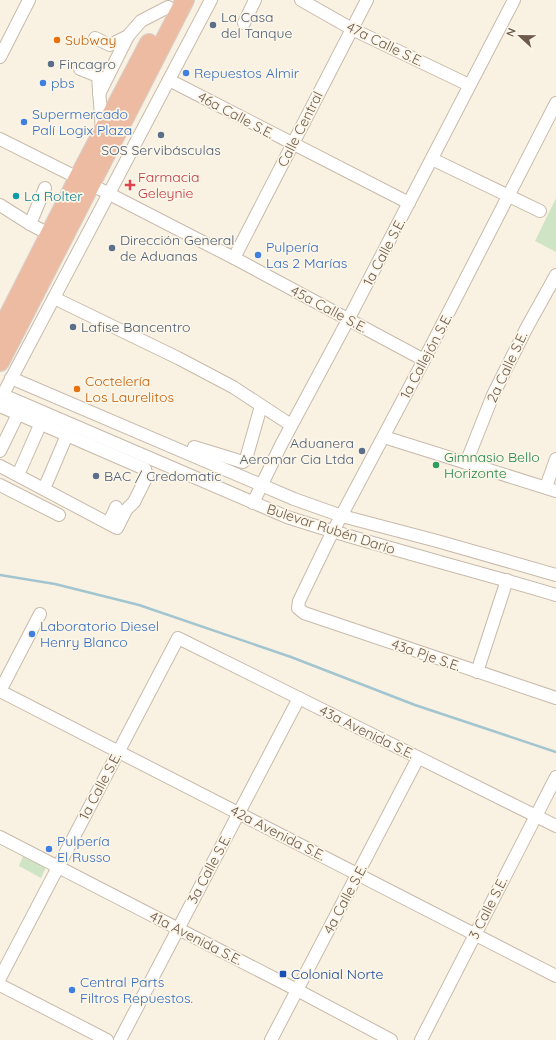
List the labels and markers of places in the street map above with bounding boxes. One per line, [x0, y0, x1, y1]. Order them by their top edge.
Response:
place label: La Casa del Tanque [221, 8, 293, 42]
marker: La Casa del Tanque [208, 20, 218, 30]
place label: Subway [65, 31, 116, 49]
marker: Subway [52, 35, 62, 45]
place label: Fincagro [59, 55, 116, 73]
marker: Fincagro [46, 59, 56, 69]
place label: Repuestos Almir [194, 64, 300, 82]
marker: Repuestos Almir [181, 68, 191, 78]
place label: pbs [51, 74, 75, 92]
marker: pbs [38, 78, 48, 88]
place label: Supermercado Palí Logix Plaza [32, 105, 132, 139]
marker: Supermercado Palí Logix Plaza [19, 117, 29, 127]
marker: SOS Servibásculas [156, 130, 166, 140]
place label: SOS Servibásculas [101, 141, 221, 159]
place label: Farmacia Geleynie [138, 168, 200, 202]
marker: Farmacia Geleynie [125, 180, 135, 190]
place label: La Rolter [24, 187, 83, 205]
marker: La Rolter [11, 191, 21, 201]
place label: Dirección General de Aduanas [120, 231, 235, 265]
place label: Pulpería Las 2 Marías [266, 238, 347, 272]
marker: Dirección General de Aduanas [107, 243, 117, 253]
marker: Pulpería Las 2 Marías [253, 250, 263, 260]
place label: Lafise Bancentro [81, 318, 190, 336]
marker: Lafise Bancentro [68, 322, 78, 332]
place label: Coctelería Los Laurelitos [85, 372, 174, 406]
marker: Coctelería Los Laurelitos [72, 384, 82, 394]
place label: Aduanera Aeromar Cia Ltda [240, 434, 354, 468]
marker: Aduanera Aeromar Cia Ltda [357, 446, 367, 456]
place label: Gimnasio Bello Horizonte [444, 448, 540, 482]
marker: Gimnasio Bello Horizonte [431, 460, 441, 470]
place label: BAC / Credomatic [104, 467, 222, 485]
marker: BAC / Credomatic [91, 471, 101, 481]
place label: Laboratorio Diesel Henry Blanco [40, 617, 159, 651]
marker: Laboratorio Diesel Henry Blanco [27, 629, 37, 639]
place label: Pulpería El Russo [57, 832, 111, 866]
marker: Pulpería El Russo [44, 844, 54, 854]
place label: Colonial Norte [291, 965, 383, 983]
marker: Colonial Norte [278, 969, 288, 979]
place label: Central Parts Filtros Repuestos. [80, 973, 193, 1007]
marker: Central Parts Filtros Repuestos. [67, 985, 77, 995]

